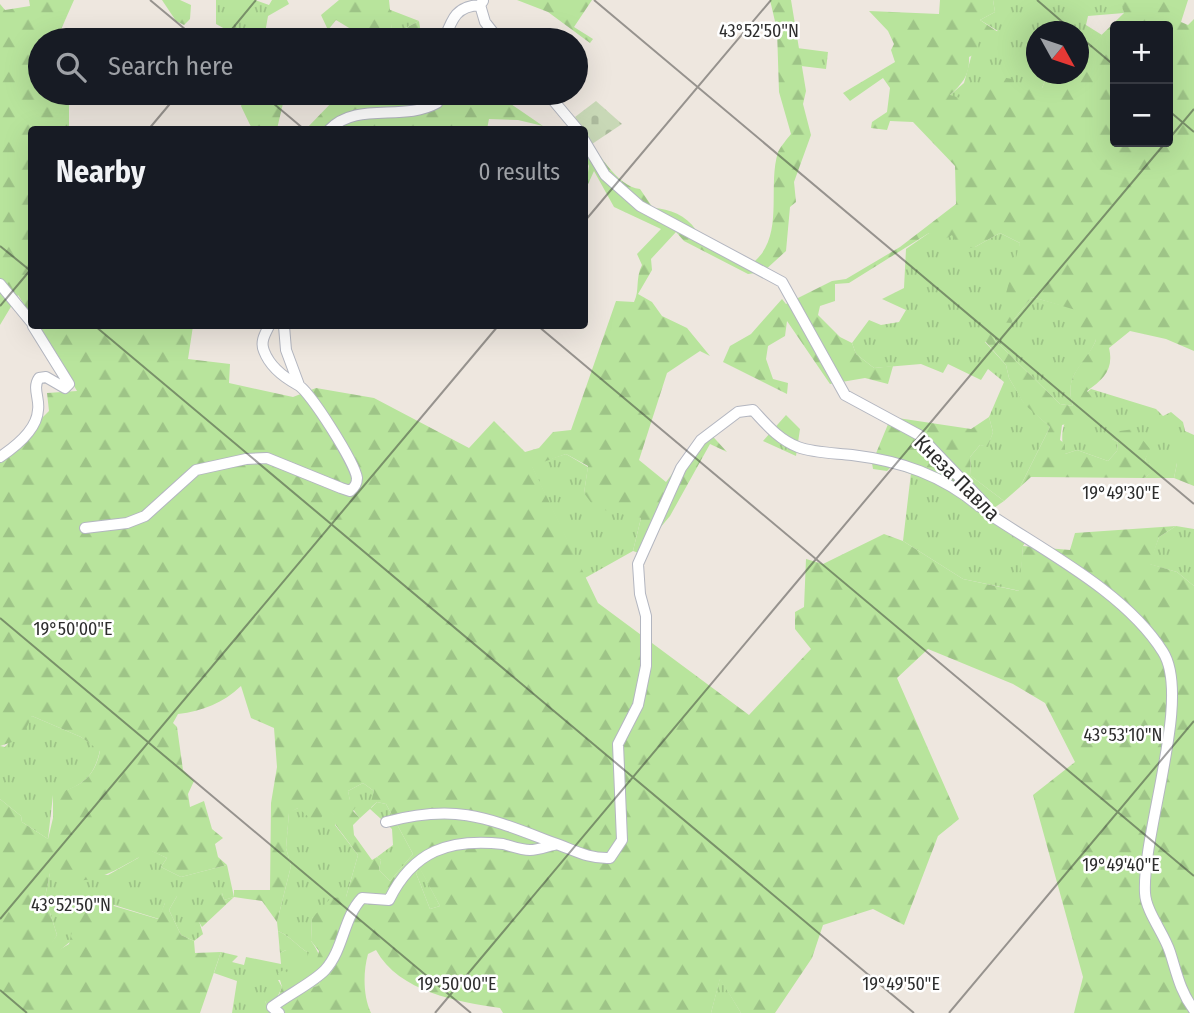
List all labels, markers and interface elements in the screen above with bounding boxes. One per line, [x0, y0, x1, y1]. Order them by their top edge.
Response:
text: 43°52'50"N [719, 20, 799, 42]
north arrow [1026, 21, 1089, 84]
map controls [1110, 21, 1173, 147]
button: + [1110, 21, 1173, 84]
search box [28, 28, 588, 105]
icon: search [52, 48, 90, 86]
text: Search here [108, 51, 233, 82]
button: − [1110, 84, 1173, 147]
text: Nearby [56, 154, 145, 190]
text: 0 results [479, 158, 560, 186]
street label: Кнеза Павла [909, 430, 1005, 526]
text: 19°49'30"E [1082, 482, 1160, 504]
text: 19°50'00"E [34, 618, 112, 640]
text: 43°53'10"N [1084, 724, 1162, 746]
text: 19°49'40"E [1082, 854, 1160, 876]
text: 43°52'50"N [31, 894, 111, 916]
text: 19°50'00"E [418, 973, 496, 995]
text: 19°49'50"E [862, 973, 940, 995]

